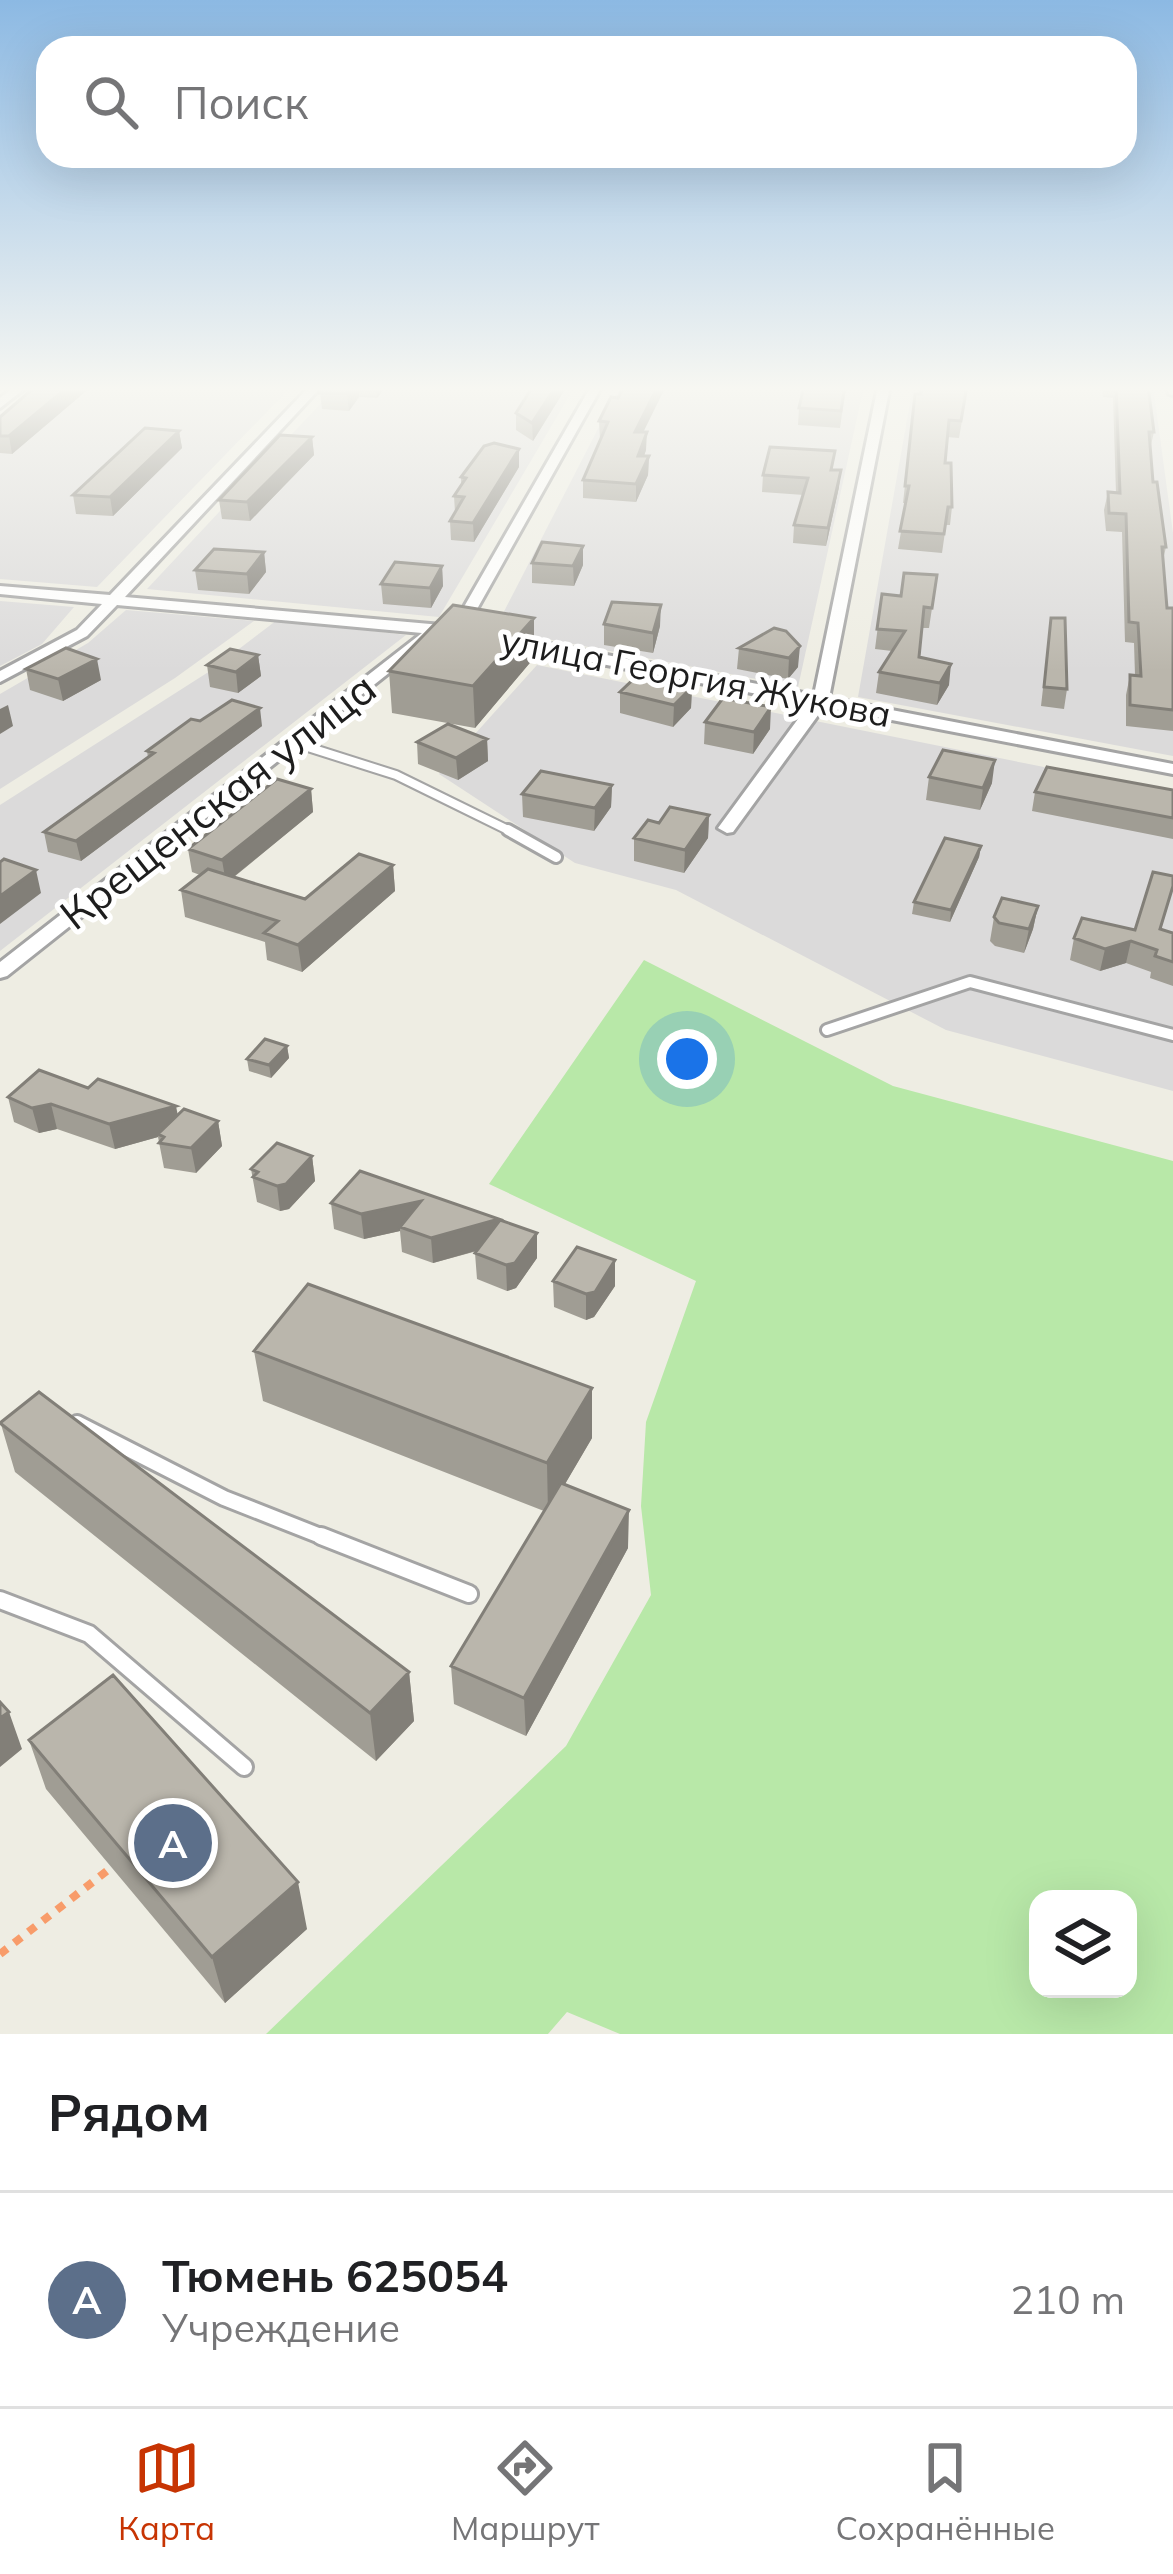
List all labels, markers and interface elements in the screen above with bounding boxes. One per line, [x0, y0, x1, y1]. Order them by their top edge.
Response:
search box [36, 36, 1137, 168]
icon: search [78, 69, 144, 135]
text: Поиск [174, 74, 308, 130]
street label: улица Георгия Жукова [497, 617, 895, 736]
street label: Крещенская улица [49, 661, 386, 940]
your location [657, 1029, 717, 1089]
pin: A [134, 1798, 212, 1888]
map controls [1029, 1890, 1137, 1998]
button: layers [1029, 1890, 1137, 1998]
text: Рядом [48, 2080, 210, 2144]
text: Тюмень 625054 [162, 2247, 508, 2303]
text: A [72, 2275, 102, 2324]
text: 210 m [1010, 2275, 1125, 2324]
text: Учреждение [162, 2303, 400, 2352]
tab: Карта [118, 2435, 215, 2548]
tab: Маршрут [451, 2435, 599, 2548]
tab: Сохранённые [835, 2435, 1055, 2548]

